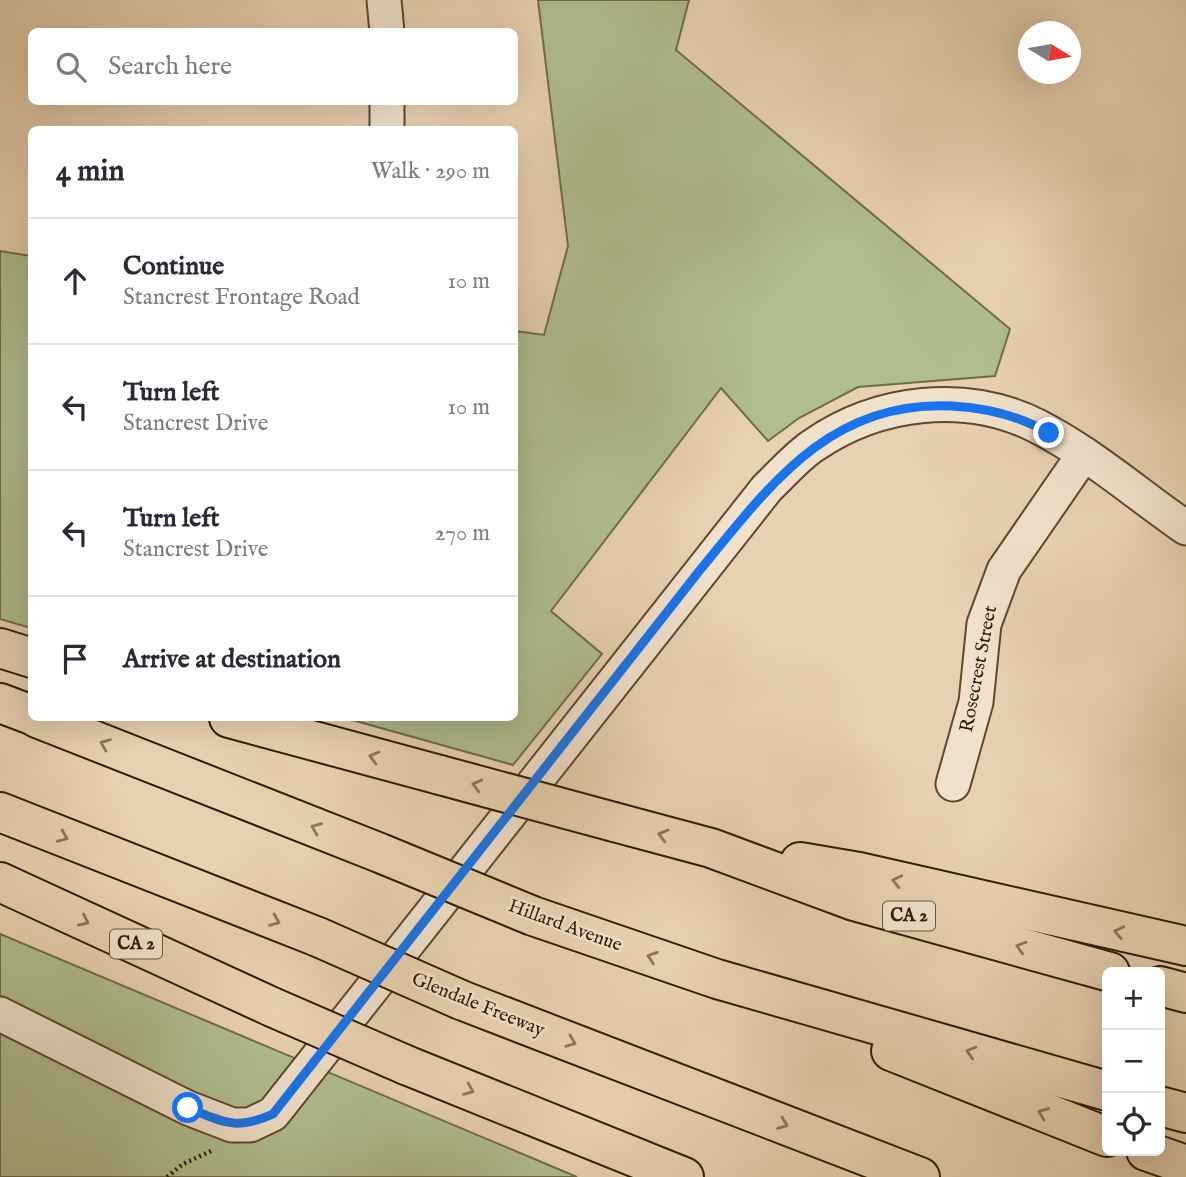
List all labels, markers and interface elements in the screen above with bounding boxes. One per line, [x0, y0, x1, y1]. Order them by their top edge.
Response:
north arrow [1018, 21, 1081, 84]
search box [28, 28, 518, 105]
icon: search [52, 48, 90, 86]
text: Search here [108, 50, 232, 83]
text: 4 min [56, 153, 124, 191]
text: Walk · 290 m [371, 157, 490, 186]
text: Continue [123, 250, 224, 283]
icon: ahead [56, 262, 94, 300]
text: 10 m [447, 267, 490, 296]
text: Stancrest Frontage Road [123, 283, 360, 312]
text: Turn left [123, 376, 220, 409]
icon: left [56, 388, 94, 426]
text: 10 m [447, 393, 490, 422]
text: Stancrest Drive [123, 409, 268, 438]
route end [1033, 417, 1064, 448]
text: Turn left [123, 502, 220, 535]
icon: left [56, 514, 94, 552]
text: 270 m [435, 519, 490, 548]
text: Stancrest Drive [123, 535, 268, 564]
street label: Rosecrest Street [955, 603, 1003, 734]
icon: arrive [56, 640, 94, 678]
text: Arrive at destination [123, 643, 341, 676]
one-way arrow [99, 739, 111, 753]
one-way arrow [368, 751, 380, 765]
one-way arrow [472, 779, 484, 794]
one-way arrow [311, 822, 323, 836]
one-way arrow [57, 828, 69, 842]
one-way arrow [657, 829, 669, 843]
one-way arrow [892, 875, 904, 889]
street label: Hillard Avenue [505, 894, 625, 958]
road number: CA 2 [883, 902, 935, 931]
one-way arrow [268, 912, 280, 926]
one-way arrow [77, 913, 89, 927]
one-way arrow [1113, 925, 1125, 940]
road number: CA 2 [110, 930, 162, 959]
one-way arrow [1015, 941, 1027, 956]
one-way arrow [647, 951, 659, 965]
street label: Glendale Freeway [408, 967, 549, 1043]
map controls [1102, 967, 1165, 1156]
button: + [1102, 967, 1165, 1030]
button: − [1102, 1030, 1165, 1093]
one-way arrow [564, 1034, 576, 1048]
one-way arrow [965, 1045, 977, 1060]
one-way arrow [463, 1082, 475, 1096]
route start [172, 1092, 203, 1123]
button: locate [1102, 1093, 1165, 1156]
one-way arrow [1038, 1108, 1050, 1122]
one-way arrow [776, 1116, 788, 1130]

